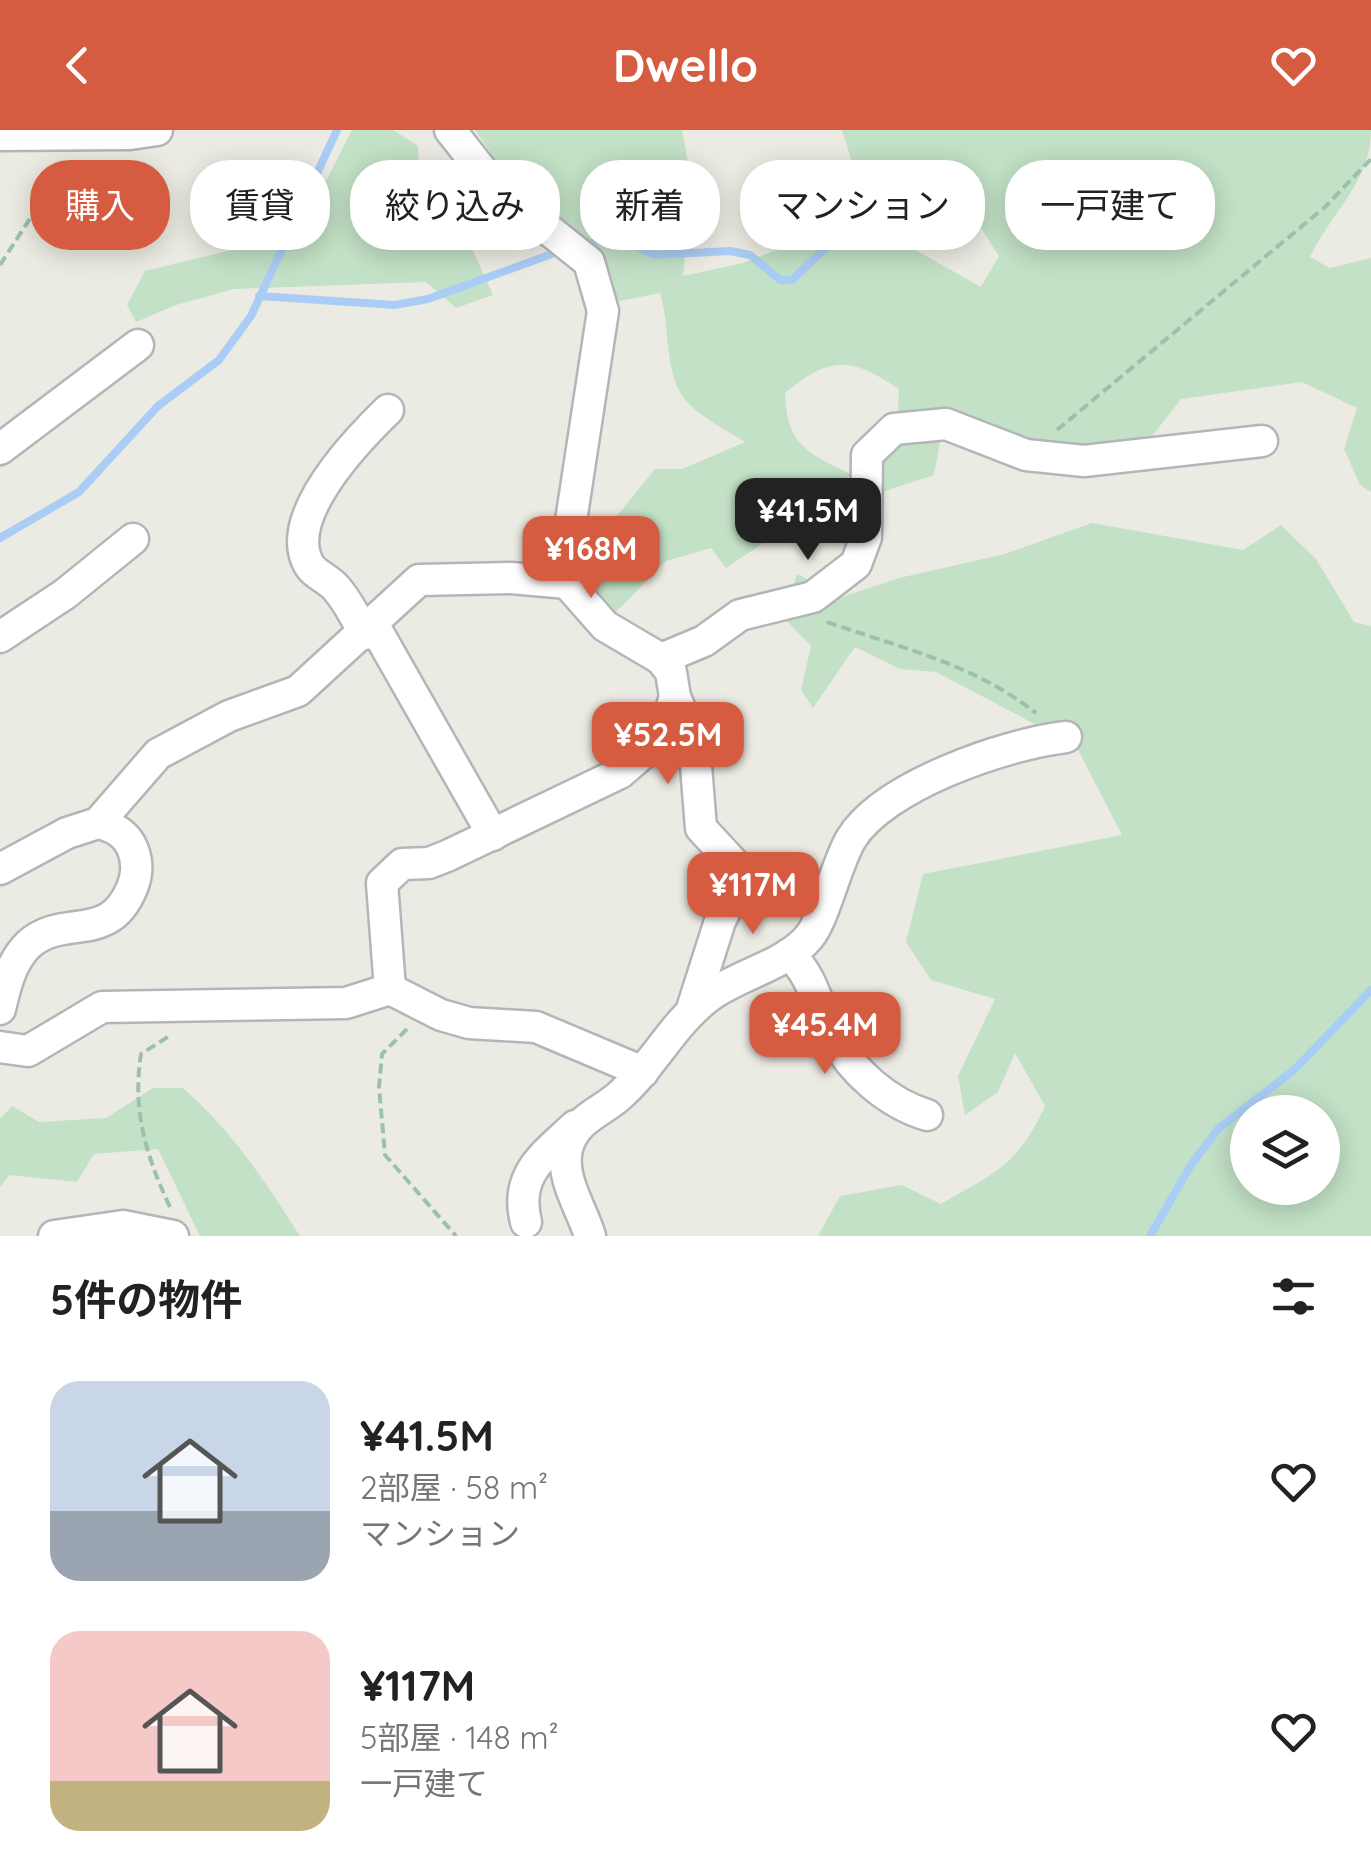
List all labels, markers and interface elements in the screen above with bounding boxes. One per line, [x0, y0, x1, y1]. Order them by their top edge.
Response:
text: Dwello [613, 37, 758, 93]
icon: back [50, 38, 105, 93]
icon: heart [1266, 38, 1321, 93]
chip: 購入 [30, 160, 170, 250]
chip: 賃貸 [190, 160, 330, 250]
chip: 絞り込み [350, 160, 560, 250]
chip: 新着 [580, 160, 720, 250]
chip: マンション [740, 160, 985, 250]
chip: 一戸建て [1005, 160, 1215, 250]
pin: ¥41.5M [727, 478, 889, 563]
text: ¥41.5M [757, 490, 859, 530]
pin: ¥168M [521, 516, 661, 601]
text: ¥168M [545, 528, 637, 568]
pin: ¥52.5M [587, 702, 749, 787]
text: ¥52.5M [614, 714, 722, 754]
pin: ¥117M [683, 852, 823, 937]
text: ¥117M [709, 864, 797, 904]
pin: ¥45.4M [744, 992, 906, 1077]
text: ¥45.4M [771, 1004, 879, 1044]
map controls [1230, 1095, 1340, 1205]
button: layers [1230, 1095, 1340, 1205]
icon: filters [1266, 1269, 1321, 1324]
text: 5件の物件 [50, 1273, 242, 1326]
text: ¥41.5M [360, 1409, 494, 1462]
icon: home [130, 1421, 250, 1541]
icon: heart [1266, 1454, 1321, 1509]
text: 2部屋 · 58 m² [360, 1467, 548, 1507]
text: マンション [360, 1513, 520, 1553]
text: ¥117M [360, 1659, 475, 1712]
icon: home [130, 1671, 250, 1791]
icon: heart [1266, 1704, 1321, 1759]
text: 5部屋 · 148 m² [360, 1717, 559, 1757]
text: 一戸建て [360, 1763, 488, 1803]

